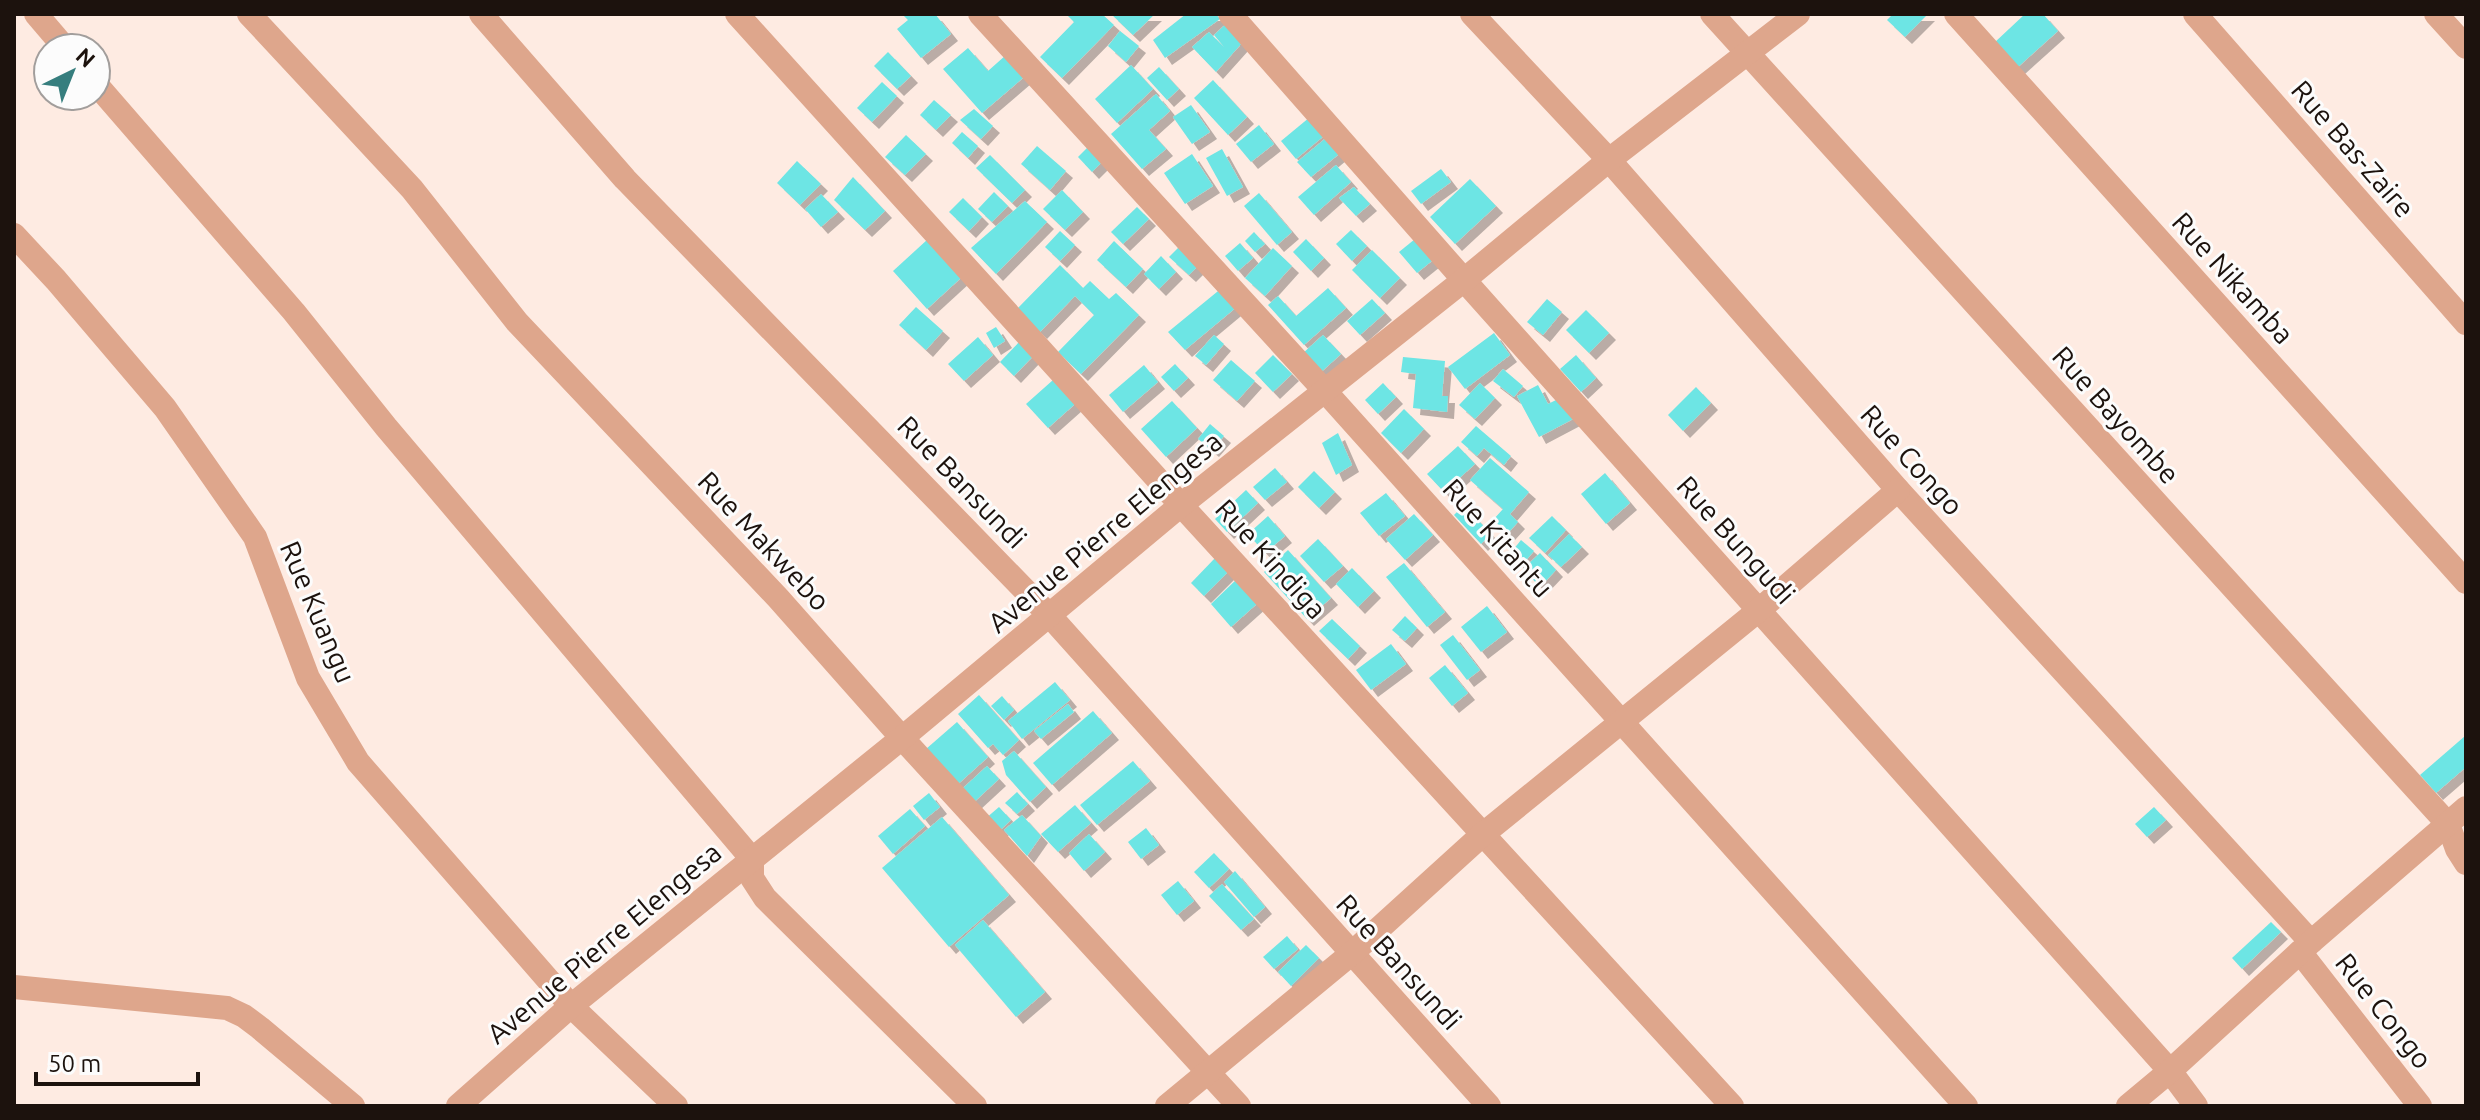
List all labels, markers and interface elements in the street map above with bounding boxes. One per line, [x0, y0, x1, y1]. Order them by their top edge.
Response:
north arrow [32, 32, 112, 112]
text: N [71, 42, 101, 72]
street label: Rue Bas-Zaire [2286, 74, 2421, 223]
street label: Rue Nikamba [2166, 206, 2300, 350]
street label: Rue Bayombe [2047, 340, 2186, 489]
street label: Rue Congo [1855, 398, 1970, 521]
street label: Rue Bansundi [892, 409, 1033, 554]
street label: Avenue Pierre Elengesa [982, 425, 1228, 638]
street label: Rue Makwebo [692, 465, 836, 616]
street label: Rue Bungudi [1671, 470, 1802, 610]
street label: Rue Kitantu [1437, 472, 1559, 603]
street label: Rue Kindiga [1210, 493, 1333, 625]
street label: Rue Kuangu [275, 536, 362, 687]
street label: Avenue Pierre Elengesa [481, 836, 727, 1049]
street label: Rue Bansundi [1331, 888, 1468, 1035]
street label: Rue Congo [2330, 947, 2439, 1074]
scale bar [36, 1036, 198, 1086]
text: 50 m [48, 1050, 101, 1077]

